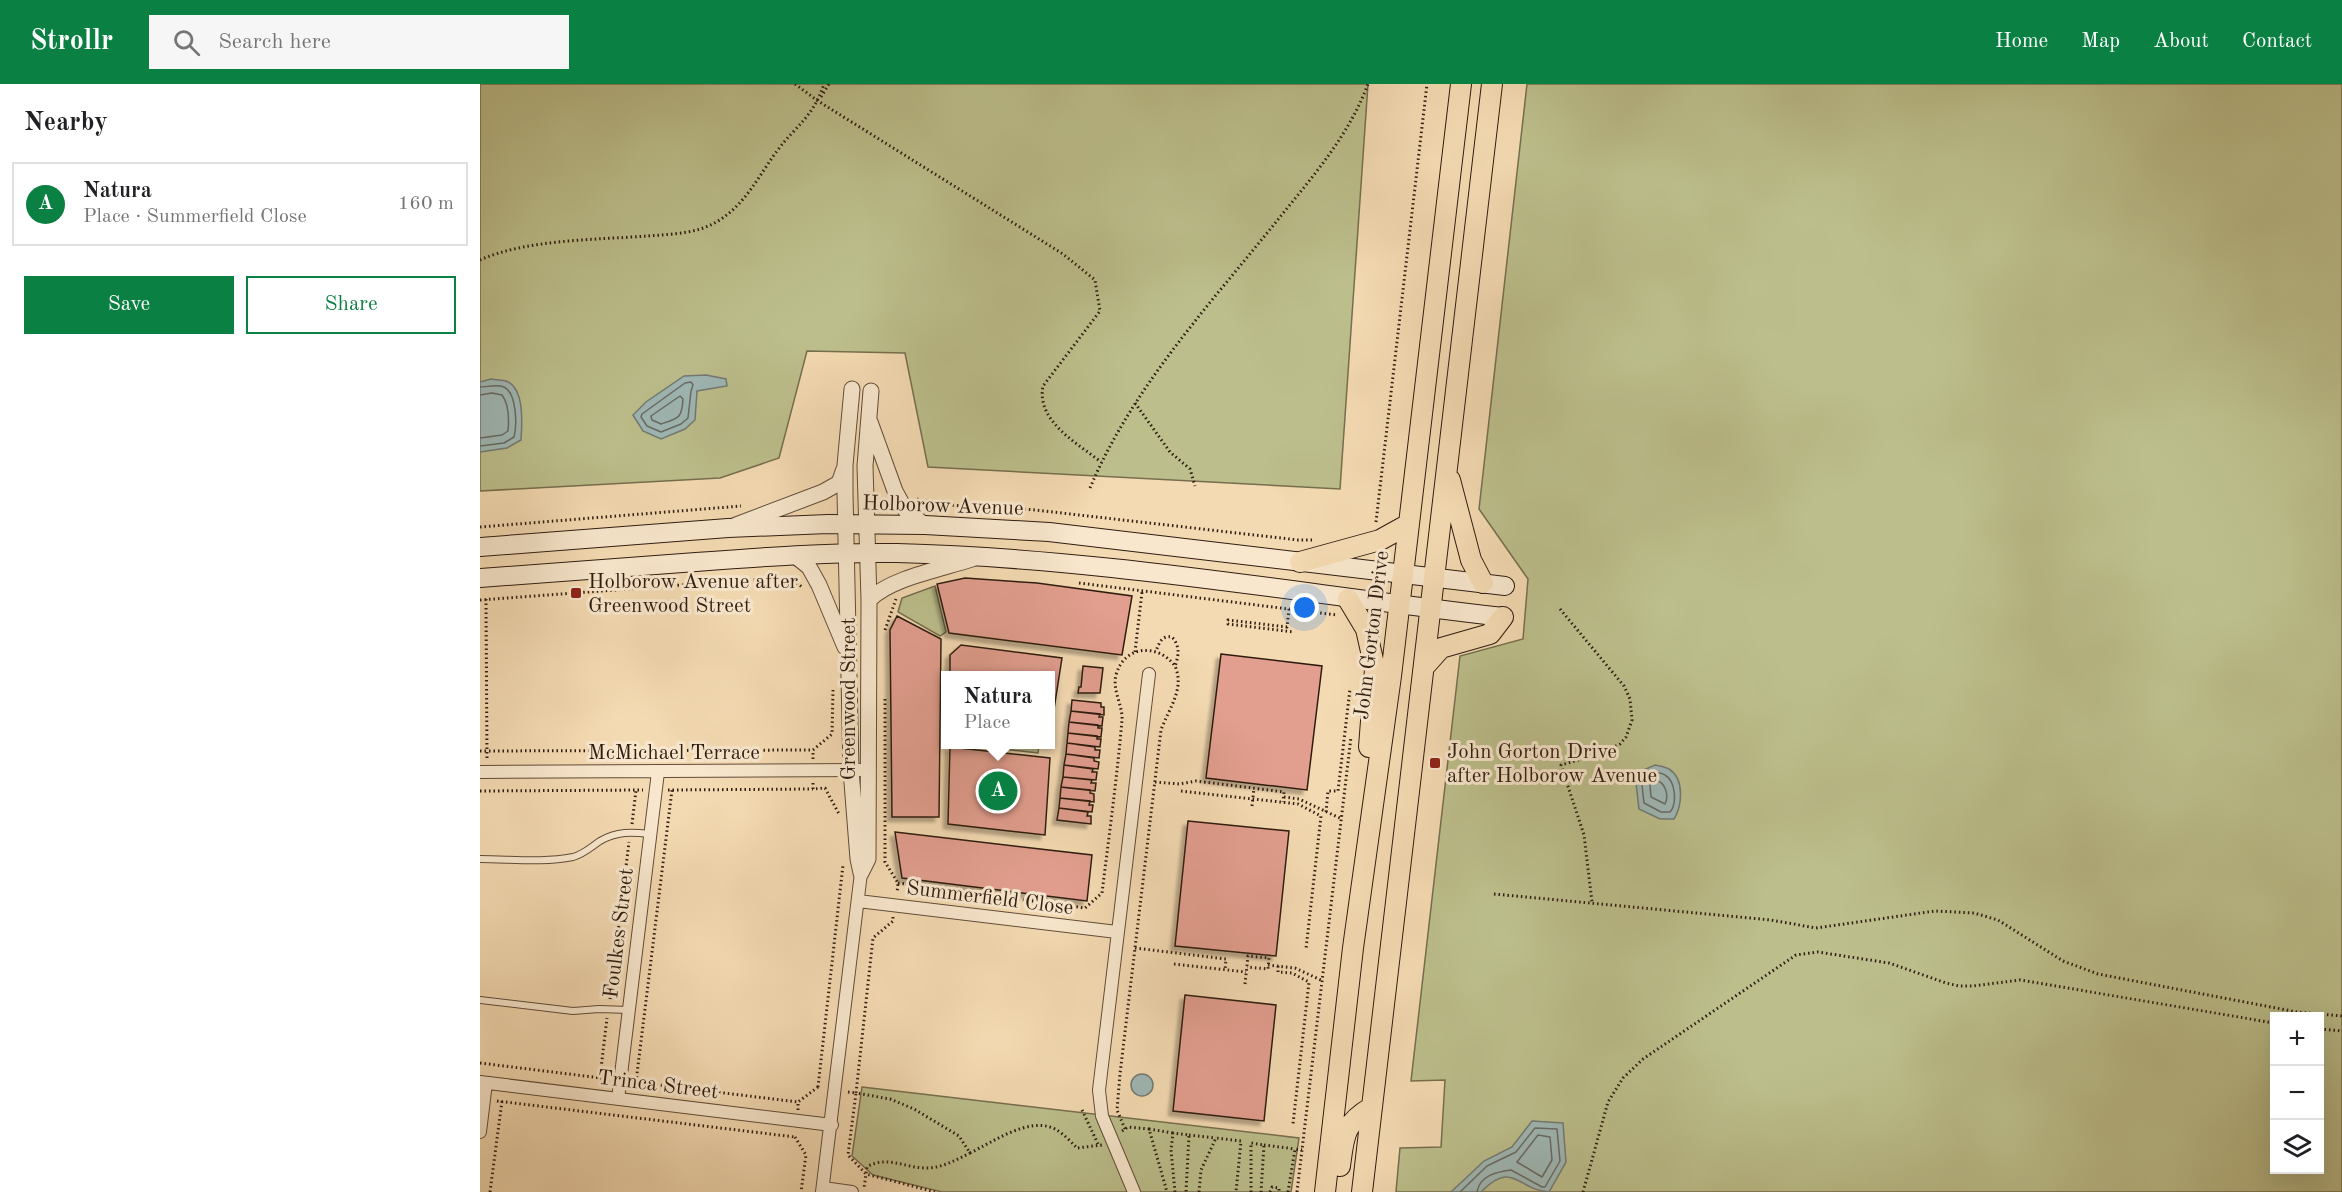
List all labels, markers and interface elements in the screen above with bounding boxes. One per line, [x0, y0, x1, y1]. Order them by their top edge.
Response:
search box [149, 15, 569, 69]
icon: search [170, 26, 203, 59]
text: Strollr [30, 28, 113, 56]
text: Search here [218, 31, 331, 53]
text: Home [1995, 31, 2048, 52]
text: Map [2081, 31, 2120, 52]
text: About [2153, 31, 2209, 52]
text: Contact [2242, 31, 2312, 52]
text: Nearby [24, 110, 108, 136]
text: Natura [83, 180, 152, 202]
text: A [38, 194, 53, 214]
text: 160 m [398, 194, 454, 214]
text: Place · Summerfield Close [83, 207, 307, 227]
button: Save [24, 276, 234, 334]
button: Share [246, 276, 456, 334]
street label: Holborow Avenue [862, 493, 1024, 520]
street label: John Gorton Drive [1352, 550, 1393, 721]
place label: Holborow Avenue after Greenwood Street [588, 572, 799, 617]
marker: Holborow Avenue after Greenwood Street [569, 586, 583, 600]
your location [1290, 593, 1319, 622]
street label: Greenwood Street [839, 617, 860, 781]
popup [941, 671, 1055, 749]
text: Natura [964, 686, 1032, 708]
text: Place [964, 713, 1010, 733]
place label: John Gorton Drive after Holborow Avenue [1447, 742, 1657, 787]
street label: McMichael Terrace [588, 743, 760, 764]
marker: John Gorton Drive after Holborow Avenue [1428, 756, 1442, 770]
pin: A [978, 768, 1018, 814]
street label: Foulkes Street [601, 867, 638, 1000]
street label: Summerfield Close [905, 878, 1075, 919]
map controls [2270, 1012, 2324, 1174]
button: + [2270, 1012, 2324, 1066]
button: − [2270, 1066, 2324, 1120]
street label: Trinca Street [596, 1068, 719, 1103]
button: layers [2270, 1120, 2324, 1174]

